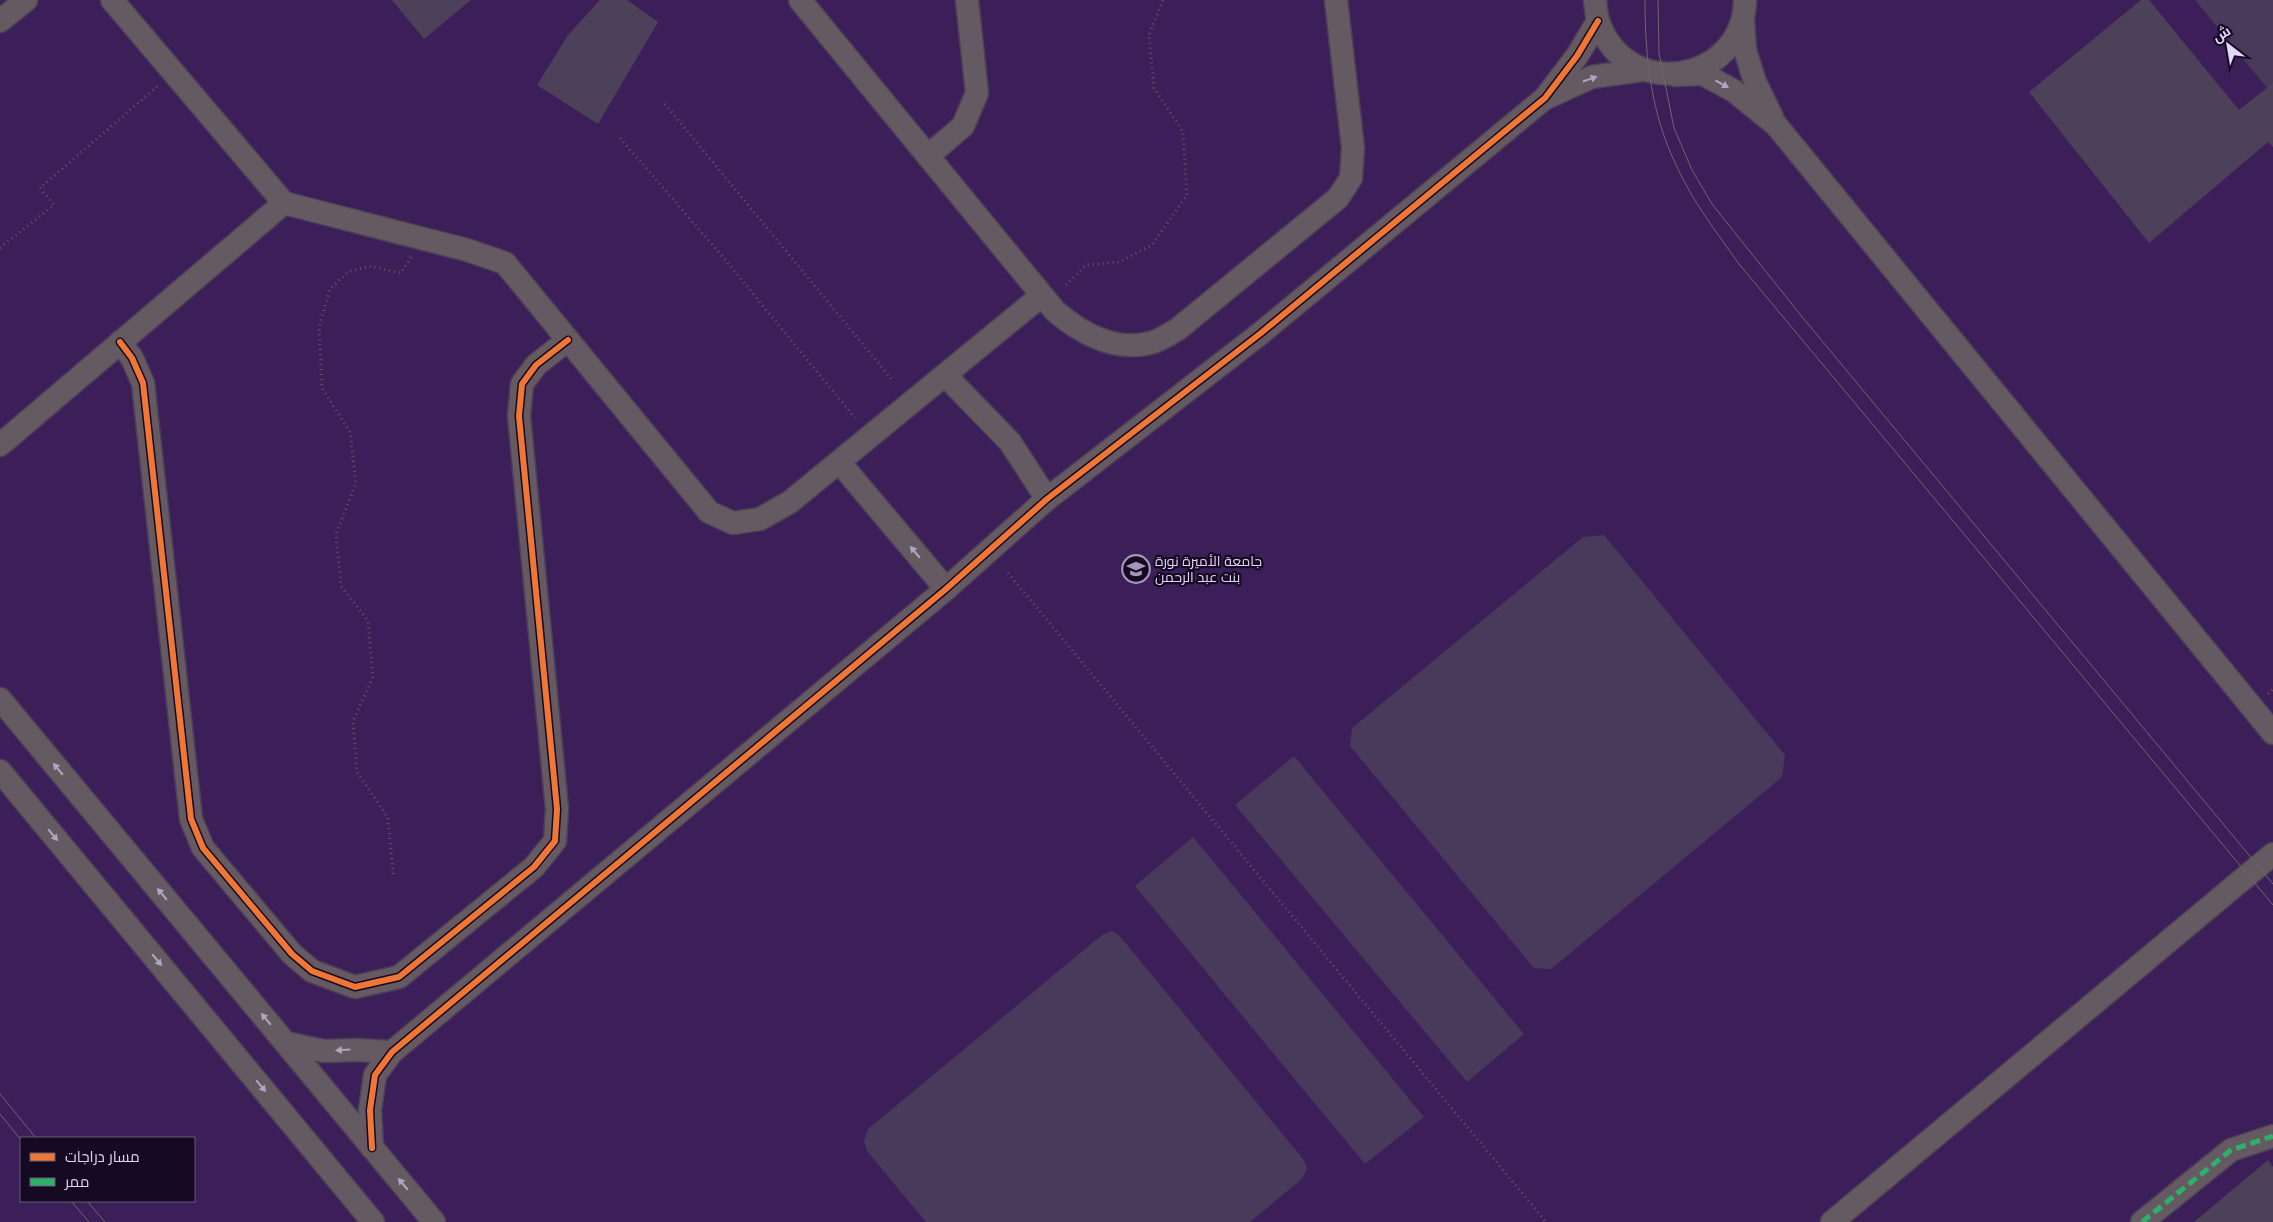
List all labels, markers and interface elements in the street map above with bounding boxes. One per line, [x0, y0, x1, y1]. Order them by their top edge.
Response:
north arrow [2203, 20, 2253, 70]
text: ش [2209, 21, 2234, 46]
one-way arrow [1583, 75, 1598, 83]
one-way arrow [1714, 80, 1729, 88]
one-way arrow [909, 546, 921, 558]
place label: جامعة الأميرة نورة بنت عبد الرحمن [1155, 552, 1262, 586]
school or university icon: جامعة الأميرة نورة بنت عبد الرحمن [1121, 554, 1151, 584]
one-way arrow [52, 762, 63, 775]
one-way arrow [48, 829, 59, 842]
one-way arrow [156, 887, 167, 900]
one-way arrow [151, 954, 163, 966]
one-way arrow [260, 1012, 271, 1025]
one-way arrow [335, 1047, 351, 1055]
one-way arrow [255, 1079, 266, 1092]
legend [20, 1137, 195, 1202]
text: مسار دراجات [65, 1147, 140, 1166]
text: ممر [64, 1172, 89, 1191]
one-way arrow [397, 1178, 408, 1191]

